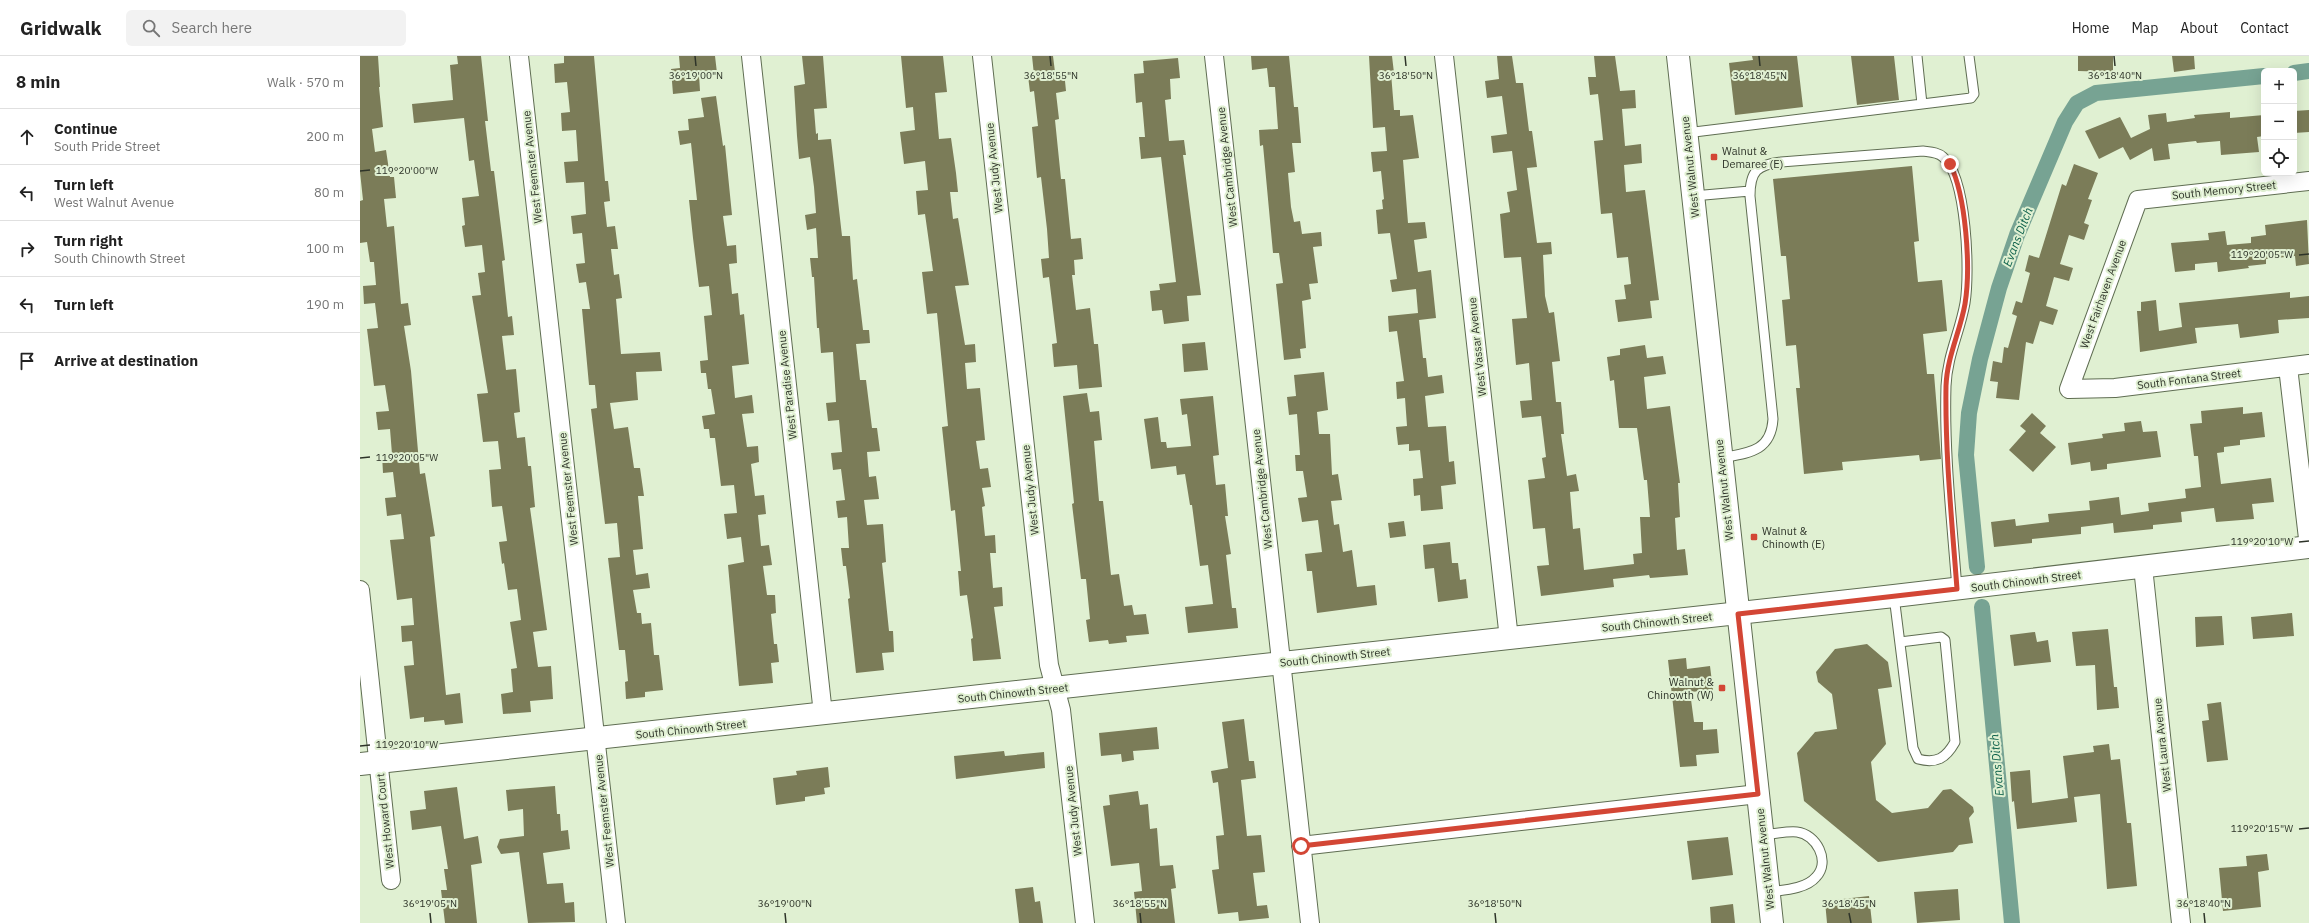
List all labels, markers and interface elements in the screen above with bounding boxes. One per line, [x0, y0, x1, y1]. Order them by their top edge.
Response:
search box [126, 10, 406, 46]
text: Gridwalk [20, 16, 102, 40]
icon: search [140, 17, 162, 39]
text: Search here [172, 18, 252, 37]
text: Home [2072, 19, 2109, 37]
text: Map [2131, 19, 2158, 37]
text: About [2180, 19, 2218, 37]
text: Contact [2240, 19, 2289, 37]
map controls [2261, 68, 2297, 176]
button: + [2261, 68, 2297, 104]
text: 36°19'00"N [669, 69, 723, 82]
text: 36°18'55"N [1024, 69, 1078, 82]
text: 36°18'50"N [1379, 69, 1433, 82]
text: 36°18'45"N [1733, 69, 1787, 82]
text: 36°18'40"N [2088, 69, 2142, 82]
text: 8 min [16, 71, 60, 93]
text: Walk · 570 m [267, 74, 344, 91]
button: − [2261, 104, 2297, 140]
street label: West Cambridge Avenue [1214, 106, 1240, 228]
street label: West Feemster Avenue [519, 110, 545, 224]
street label: West Walnut Avenue [1678, 116, 1702, 218]
text: Continue [54, 119, 118, 138]
street label: West Judy Avenue [982, 122, 1006, 214]
icon: ahead [16, 126, 38, 148]
text: 200 m [306, 128, 344, 145]
text: South Pride Street [54, 138, 160, 155]
button: locate [2261, 140, 2297, 176]
place label: Walnut & Demaree (E) [1722, 144, 1783, 171]
marker: Walnut & Demaree (E) [1709, 152, 1719, 162]
route end [1941, 155, 1959, 173]
text: 119°20'00"W [376, 164, 438, 177]
text: Turn left [54, 175, 114, 194]
street label: South Memory Street [2171, 178, 2277, 202]
icon: left [16, 182, 38, 204]
text: 80 m [314, 184, 344, 201]
text: West Walnut Avenue [54, 194, 174, 211]
water label: Evans Ditch [1999, 205, 2036, 269]
text: Turn right [54, 231, 123, 250]
icon: right [16, 238, 38, 260]
street label: West Fairhaven Avenue [2077, 238, 2129, 350]
text: 100 m [306, 240, 344, 257]
text: 119°20'05"W [2231, 248, 2293, 261]
text: South Chinowth Street [54, 250, 185, 267]
icon: left [16, 294, 38, 316]
text: Turn left [54, 295, 114, 314]
text: 190 m [306, 296, 344, 313]
street label: West Vassar Avenue [1465, 297, 1489, 397]
street label: West Paradise Avenue [774, 330, 800, 440]
icon: arrive [16, 350, 38, 372]
text: Arrive at destination [54, 351, 198, 370]
street label: South Fontana Street [2136, 366, 2242, 392]
street label: West Cambridge Avenue [1249, 428, 1275, 550]
street label: West Feemster Avenue [555, 432, 581, 546]
street label: West Walnut Avenue [1712, 439, 1736, 541]
street label: West Judy Avenue [1018, 444, 1042, 536]
text: 119°20'05"W [376, 451, 438, 464]
place label: Walnut & Chinowth (E) [1762, 524, 1825, 551]
marker: Walnut & Chinowth (E) [1749, 532, 1759, 542]
text: 119°20'10"W [2231, 535, 2293, 548]
street label: South Chinowth Street [1970, 567, 2082, 595]
street label: South Chinowth Street [1601, 609, 1713, 635]
street label: South Chinowth Street [1279, 644, 1391, 670]
place label: Walnut & Chinowth (W) [1647, 675, 1714, 702]
street label: South Chinowth Street [957, 680, 1069, 706]
marker: Walnut & Chinowth (W) [1717, 683, 1727, 693]
street label: West Laura Avenue [2150, 697, 2174, 793]
street label: South Chinowth Street [635, 716, 747, 742]
water label: Evans Ditch [1986, 733, 2007, 797]
text: 119°20'10"W [376, 738, 438, 751]
street label: West Feemster Avenue [591, 754, 617, 868]
street label: West Judy Avenue [1061, 765, 1085, 857]
street label: West Howard Court [373, 773, 397, 869]
street label: West Walnut Avenue [1753, 808, 1777, 910]
text: 119°20'15"W [2231, 822, 2293, 835]
route start [1292, 837, 1310, 855]
text: 36°19'05"N [403, 897, 457, 910]
text: 36°19'00"N [758, 897, 812, 910]
text: 36°18'55"N [1113, 897, 1167, 910]
text: 36°18'50"N [1468, 897, 1522, 910]
text: 36°18'45"N [1822, 897, 1876, 910]
text: 36°18'40"N [2177, 897, 2231, 910]

